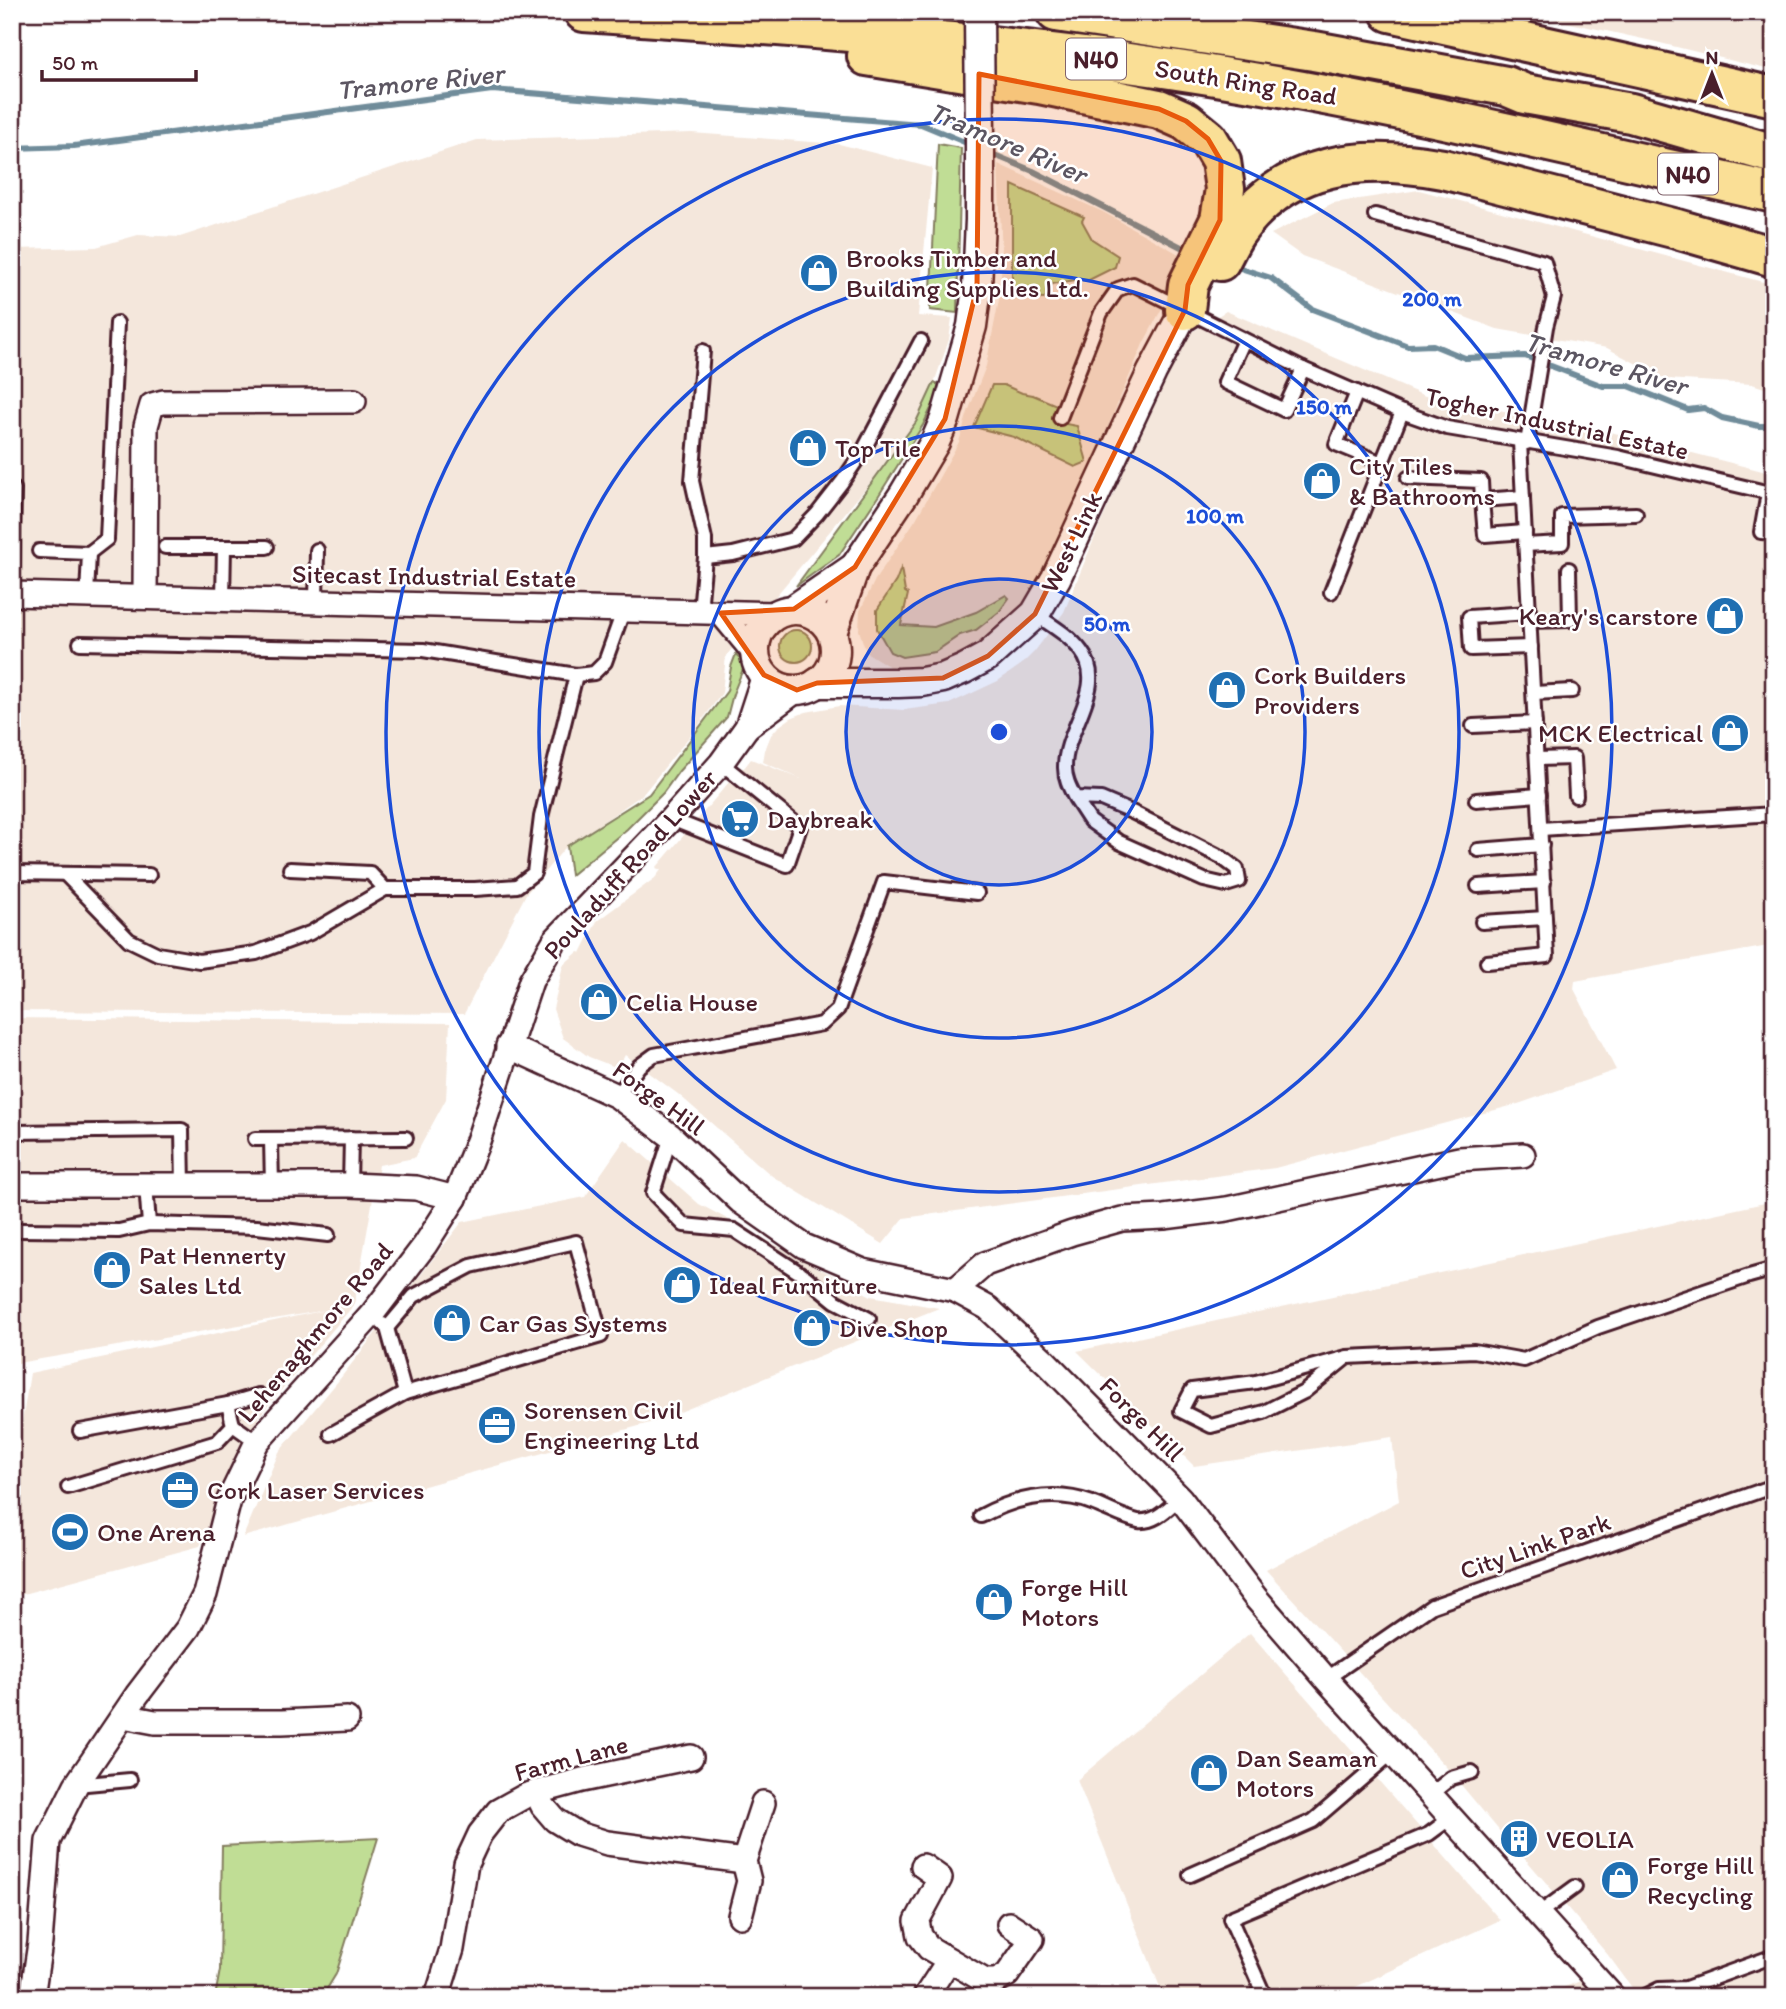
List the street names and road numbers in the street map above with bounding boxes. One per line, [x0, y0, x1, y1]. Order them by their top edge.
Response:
road number: N40 [1066, 38, 1126, 80]
street label: South Ring Road [1153, 52, 1339, 112]
road number: N40 [1658, 154, 1718, 194]
street label: Togher Industrial Estate [1422, 379, 1692, 467]
street label: West Link [1033, 486, 1109, 598]
street label: Sitecast Industrial Estate [292, 558, 576, 594]
street label: Pouladuff Road Lower [536, 762, 724, 966]
street label: Forge Hill [606, 1054, 712, 1142]
street label: Lehenaghmore Road [230, 1235, 400, 1429]
street label: Forge Hill [1093, 1370, 1191, 1468]
street label: City Link Park [1456, 1505, 1615, 1587]
street label: Farm Lane [511, 1727, 631, 1789]

